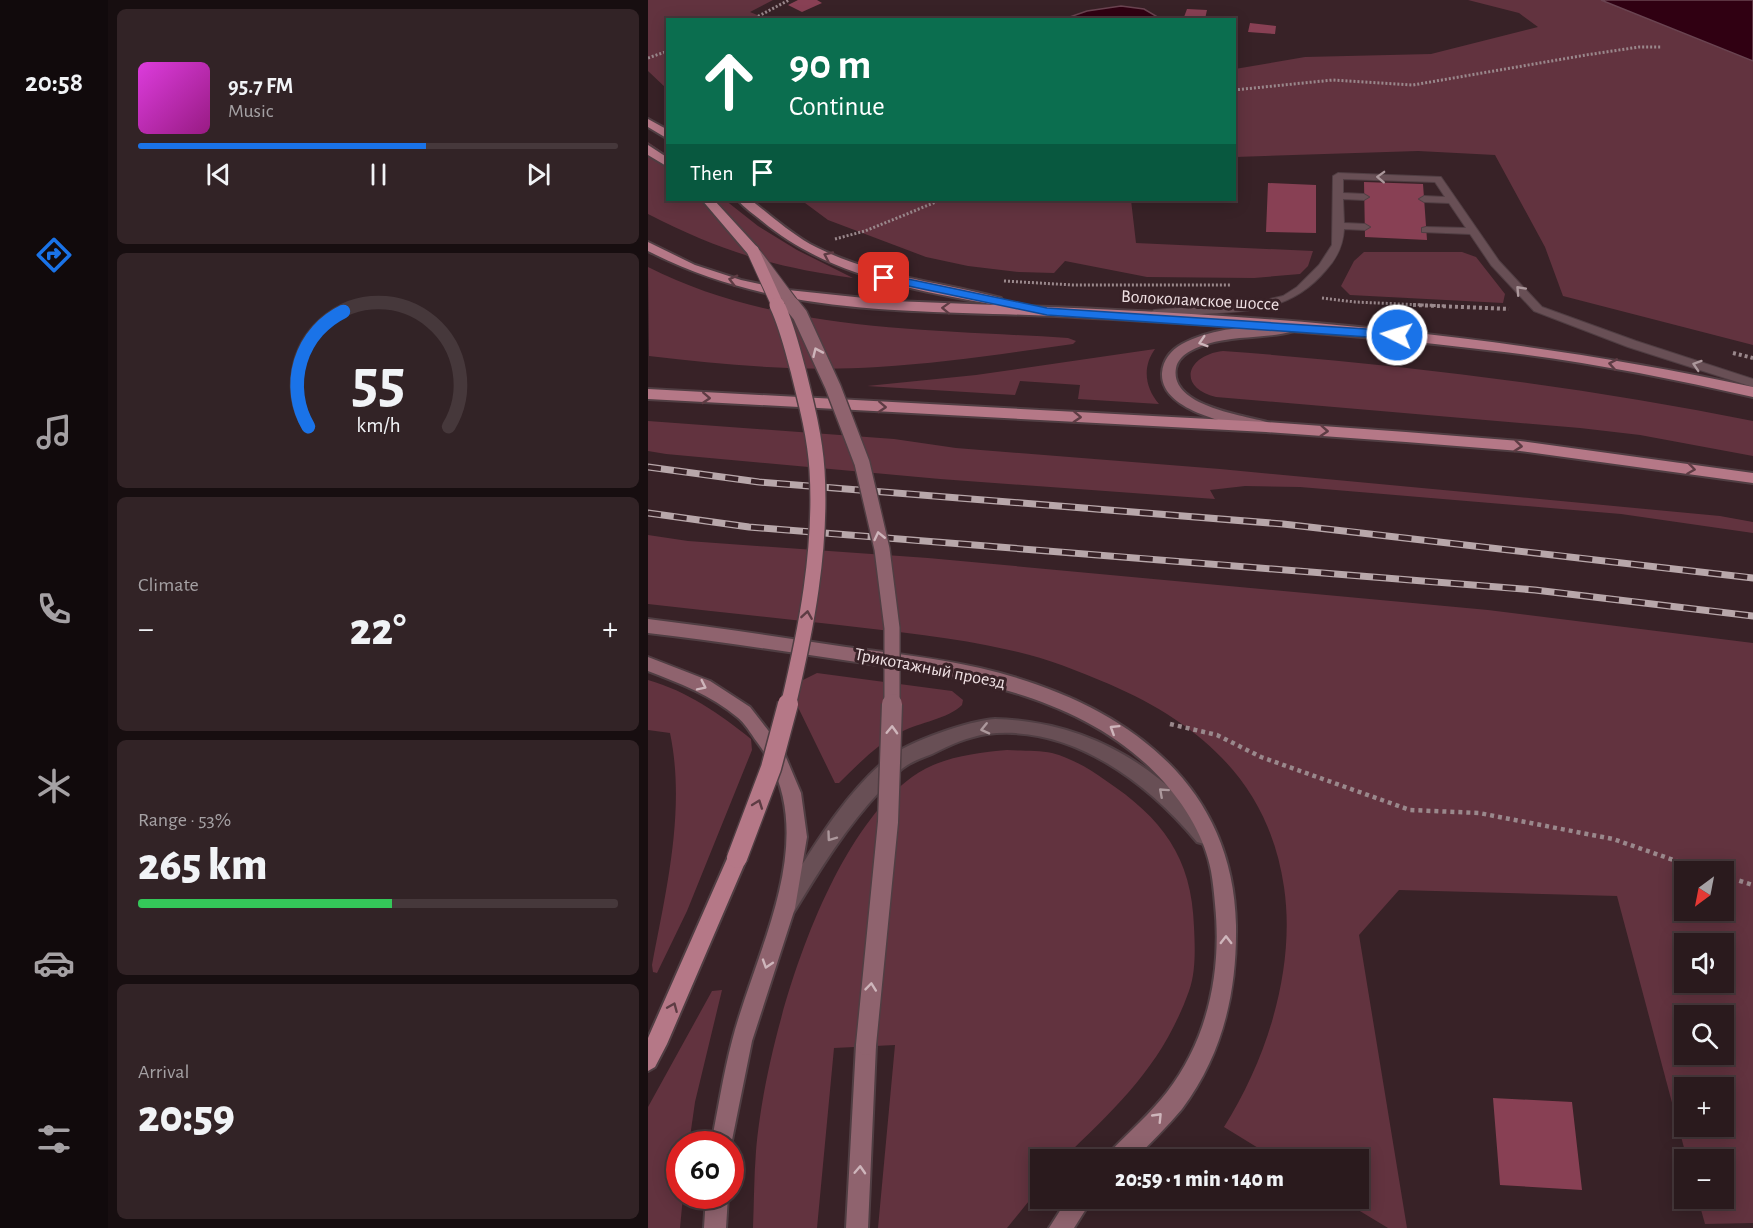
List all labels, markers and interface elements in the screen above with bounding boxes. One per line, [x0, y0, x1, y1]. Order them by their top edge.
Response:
icon: ahead [690, 42, 768, 120]
text: 90 m [789, 44, 871, 86]
text: 20:58 [25, 69, 83, 96]
text: 95.7 FM [228, 75, 293, 97]
text: Continue [789, 93, 885, 120]
text: Music [228, 101, 274, 121]
icon: arrive [746, 156, 779, 189]
icon: previous [202, 158, 235, 191]
icon: pause [362, 158, 395, 191]
icon: next [522, 158, 555, 191]
text: Then [690, 162, 734, 184]
one-way arrow [1377, 171, 1386, 184]
icon: directions [33, 234, 75, 276]
one-way arrow [823, 252, 834, 264]
pin [858, 252, 909, 303]
icon: arrive [867, 261, 900, 294]
one-way arrow [728, 275, 738, 288]
one-way arrow [1516, 286, 1527, 297]
street label: Волоколамское шоссе [1120, 288, 1280, 314]
one-way arrow [942, 302, 951, 314]
position arrow [1365, 303, 1429, 367]
one-way arrow [1198, 335, 1209, 347]
one-way arrow [813, 347, 825, 358]
text: 55 [351, 351, 405, 413]
one-way arrow [1609, 358, 1619, 371]
one-way arrow [1692, 360, 1703, 373]
one-way arrow [702, 392, 711, 405]
one-way arrow [878, 401, 887, 414]
one-way arrow [1073, 410, 1082, 423]
icon: music [33, 411, 75, 453]
text: km/h [356, 416, 400, 437]
one-way arrow [1319, 424, 1328, 437]
one-way arrow [1514, 439, 1523, 452]
one-way arrow [1687, 463, 1696, 475]
one-way arrow [873, 531, 886, 541]
text: Climate [138, 575, 199, 595]
icon: phone [33, 588, 75, 630]
text: 22° [350, 608, 406, 653]
one-way arrow [800, 611, 812, 620]
text: − [138, 613, 154, 646]
text: + [602, 613, 618, 646]
street label: Трикотажный проезд [853, 646, 1007, 692]
one-way arrow [696, 678, 707, 690]
one-way arrow [980, 721, 990, 734]
one-way arrow [1110, 724, 1120, 736]
one-way arrow [885, 726, 898, 735]
icon: climate [33, 765, 75, 807]
one-way arrow [1159, 788, 1170, 799]
one-way arrow [750, 799, 763, 809]
text: Range · 53% [138, 810, 231, 830]
one-way arrow [827, 831, 838, 842]
text: 265 km [138, 843, 267, 888]
north arrow [1674, 861, 1734, 921]
map controls [1674, 861, 1734, 1209]
button: sound [1674, 933, 1734, 993]
one-way arrow [1220, 936, 1232, 945]
icon: car [33, 942, 75, 984]
one-way arrow [762, 958, 774, 969]
one-way arrow [865, 983, 877, 992]
one-way arrow [666, 1002, 678, 1013]
button: search [1674, 1005, 1734, 1065]
text: Arrival [138, 1062, 189, 1082]
button: + [1674, 1077, 1734, 1137]
text: 20:59 [138, 1095, 235, 1140]
one-way arrow [1150, 1113, 1161, 1124]
icon: filters [33, 1118, 75, 1160]
speed limit sign: 60 [666, 1131, 744, 1209]
button: − [1674, 1149, 1734, 1209]
one-way arrow [854, 1165, 866, 1174]
text: 20:59 · 1 min · 140 m [1115, 1168, 1284, 1190]

